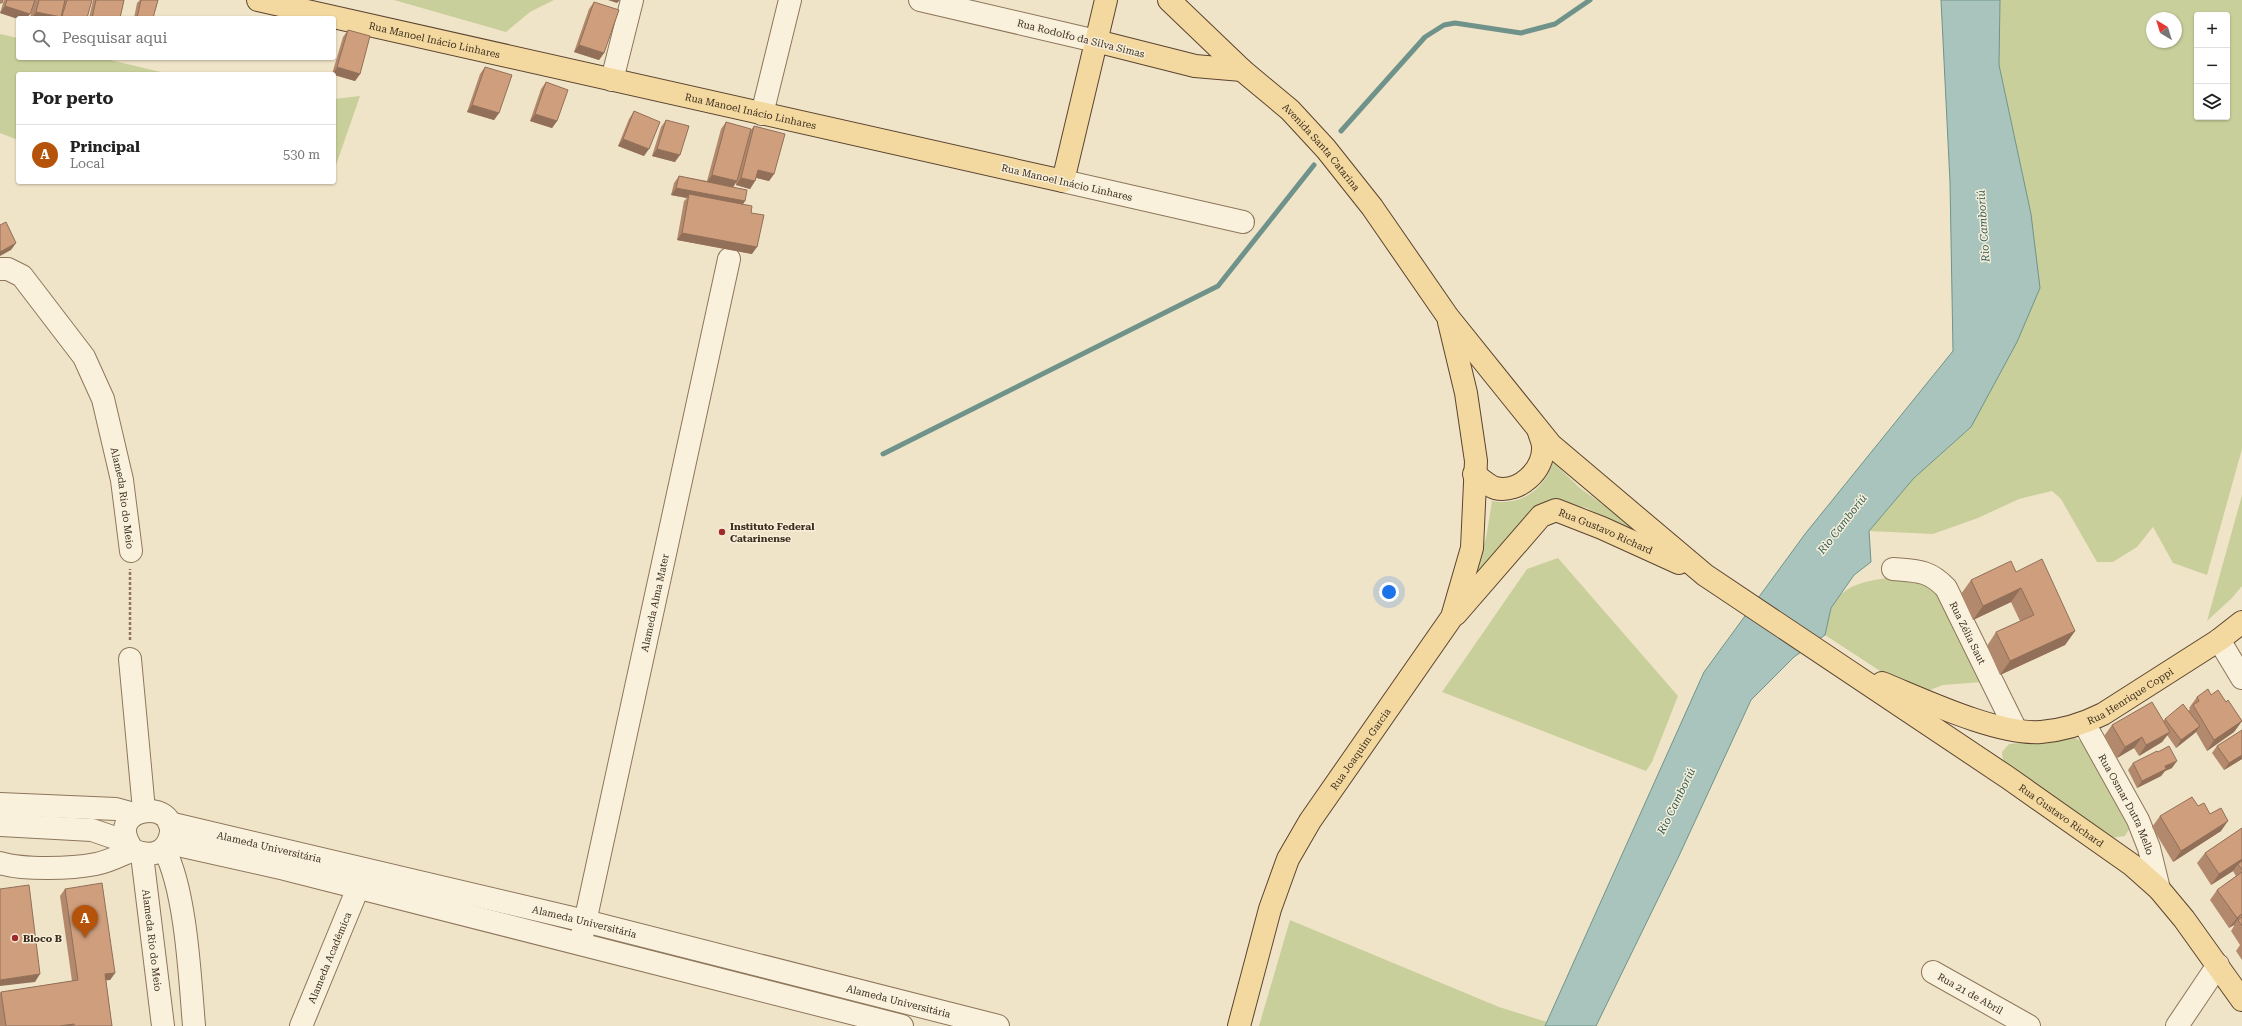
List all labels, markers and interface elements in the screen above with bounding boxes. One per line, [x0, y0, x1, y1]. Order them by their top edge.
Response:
north arrow [2146, 12, 2182, 48]
map controls [2194, 12, 2230, 120]
button: + [2194, 12, 2230, 48]
search box [16, 16, 336, 60]
street label: Rua Rodolfo da Silva Simas [1016, 17, 1146, 60]
street label: Rua Manoel Inácio Linhares [368, 20, 501, 60]
icon: search [30, 27, 52, 49]
text: Pesquisar aqui [62, 29, 167, 47]
button: − [2194, 48, 2230, 84]
button: layers [2194, 84, 2230, 120]
text: Por perto [32, 88, 113, 108]
street label: Rua Manoel Inácio Linhares [684, 91, 818, 131]
street label: Avenida Santa Catarina [1280, 101, 1362, 194]
text: Principal [70, 138, 140, 156]
text: A [40, 147, 50, 162]
text: 530 m [283, 147, 320, 162]
text: Local [70, 156, 104, 171]
street label: Rua Manoel Inácio Linhares [1000, 162, 1134, 203]
water label: Rio Camboriú [1974, 189, 1993, 263]
street label: Alameda Rio do Meio [109, 446, 136, 550]
water label: Rio Camboriú [1814, 492, 1870, 557]
street label: Rua Gustavo Richard [1557, 507, 1655, 557]
place label: Instituto Federal Catarinense [730, 521, 815, 544]
marker: Instituto Federal Catarinense [717, 527, 727, 537]
street label: Alameda Alma Mater [639, 553, 671, 653]
your location [1379, 582, 1399, 602]
street label: Rua Zélia Saut [1947, 600, 1988, 666]
street label: Rua Henrique Coppi [2086, 666, 2175, 727]
street label: Rua Joaquim Garcia [1328, 706, 1393, 792]
street label: Rua Osmar Dutra Mello [2096, 752, 2155, 856]
water label: Rio Camboriú [1654, 766, 1698, 837]
street label: Rua Gustavo Richard [2016, 782, 2106, 850]
street label: Alameda Universitária [216, 829, 323, 865]
street label: Alameda Rio do Meio [140, 889, 164, 992]
street label: Alameda Universitária [531, 904, 638, 940]
pin: A [72, 905, 98, 938]
street label: Alameda Acadêmica [306, 910, 354, 1005]
marker: Bloco B [10, 933, 20, 943]
place label: Bloco B [23, 933, 62, 944]
street label: Rua 21 de Abril [1936, 971, 2005, 1016]
street label: Alameda Universitária [845, 983, 952, 1020]

